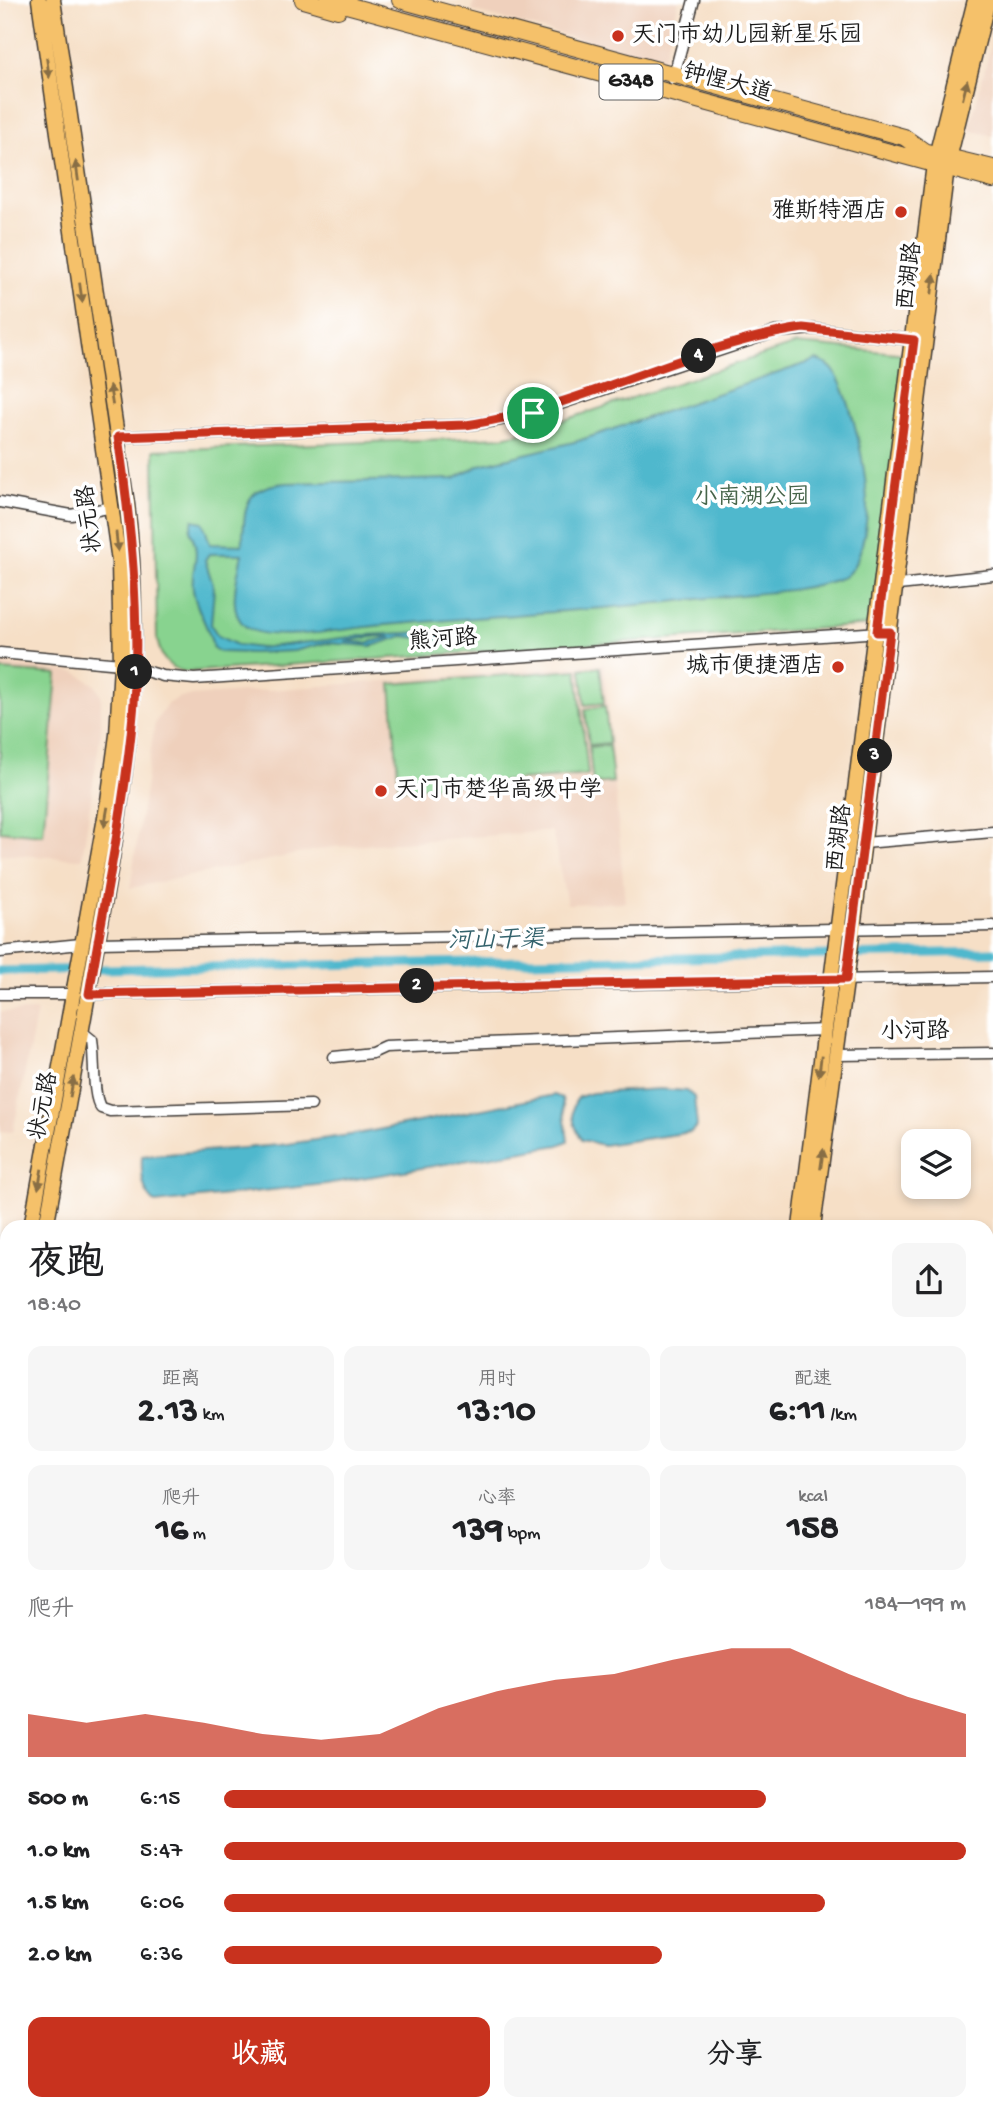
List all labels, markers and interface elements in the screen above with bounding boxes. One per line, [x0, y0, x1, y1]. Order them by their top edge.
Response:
place label: 天门市幼儿园新星乐园 [632, 22, 862, 50]
marker: 天门市幼儿园新星乐园 [610, 28, 626, 44]
one-way arrow [43, 57, 54, 79]
street label: 钟惺大道 [679, 58, 775, 109]
road number: G348 [600, 64, 662, 100]
one-way arrow [960, 79, 971, 101]
one-way arrow [71, 159, 82, 181]
place label: 雅斯特酒店 [772, 197, 887, 226]
marker: 雅斯特酒店 [893, 204, 909, 220]
street label: 西湖路 [892, 240, 929, 312]
one-way arrow [927, 273, 938, 295]
one-way arrow [76, 282, 87, 304]
pin: 4 [682, 338, 716, 374]
text: 4 [694, 344, 703, 367]
pin [503, 383, 563, 443]
one-way arrow [105, 384, 116, 406]
icon: arrive [514, 394, 552, 432]
street label: 状元路 [72, 483, 109, 555]
park label: 小南湖公园 [695, 484, 810, 512]
one-way arrow [112, 531, 123, 553]
street label: 熊河路 [408, 624, 478, 657]
place label: 城市便捷酒店 [686, 653, 824, 681]
pin: 1 [118, 654, 152, 690]
marker: 城市便捷酒店 [830, 659, 846, 675]
text: 1 [131, 660, 138, 683]
pin: 3 [858, 738, 892, 774]
text: 3 [870, 744, 879, 767]
place label: 天门市楚华高级中学 [395, 776, 602, 805]
marker: 天门市楚华高级中学 [373, 783, 389, 799]
street label: 西湖路 [822, 802, 859, 874]
one-way arrow [100, 807, 111, 829]
water label: 河山干渠 [448, 927, 546, 957]
pin: 2 [400, 968, 434, 1004]
text: 2 [412, 974, 421, 997]
street label: 小河路 [880, 1018, 950, 1047]
one-way arrow [815, 1055, 826, 1077]
street label: 状元路 [24, 1069, 65, 1142]
one-way arrow [67, 1076, 78, 1098]
map controls [901, 1129, 971, 1199]
button: layers [901, 1129, 971, 1199]
one-way arrow [817, 1148, 828, 1170]
one-way arrow [34, 1168, 45, 1190]
button: share [892, 1243, 966, 1317]
text: 夜跑 [28, 1244, 104, 1288]
text: 18:40 [28, 1292, 81, 1319]
text: 距离 [162, 1369, 200, 1392]
text: 用时 [478, 1369, 516, 1392]
text: 配速 [794, 1369, 832, 1392]
text: 2.13 [138, 1392, 198, 1433]
text: 13:10 [458, 1392, 536, 1433]
text: 6:11 [769, 1392, 826, 1433]
text: km [198, 1404, 224, 1427]
text: /km [826, 1404, 857, 1427]
text: kcal [798, 1486, 828, 1509]
text: 爬升 [162, 1488, 200, 1511]
text: 心率 [478, 1488, 516, 1511]
text: 158 [787, 1509, 839, 1550]
text: 16 [156, 1511, 188, 1552]
text: 139 [453, 1511, 503, 1552]
text: m [188, 1523, 206, 1546]
text: bpm [503, 1523, 541, 1546]
text: 184–199 m [865, 1591, 966, 1618]
text: 爬升 [28, 1597, 74, 1624]
text: 500 m [28, 1786, 88, 1813]
text: 6:15 [140, 1786, 180, 1813]
text: 1.0 km [28, 1838, 90, 1865]
text: 5:47 [140, 1838, 182, 1865]
text: 1.5 km [28, 1890, 89, 1917]
text: 6:06 [140, 1890, 184, 1917]
text: 2.0 km [28, 1942, 92, 1969]
text: 6:36 [140, 1942, 182, 1969]
button: 收藏 [28, 2017, 490, 2097]
button: 分享 [504, 2017, 966, 2097]

